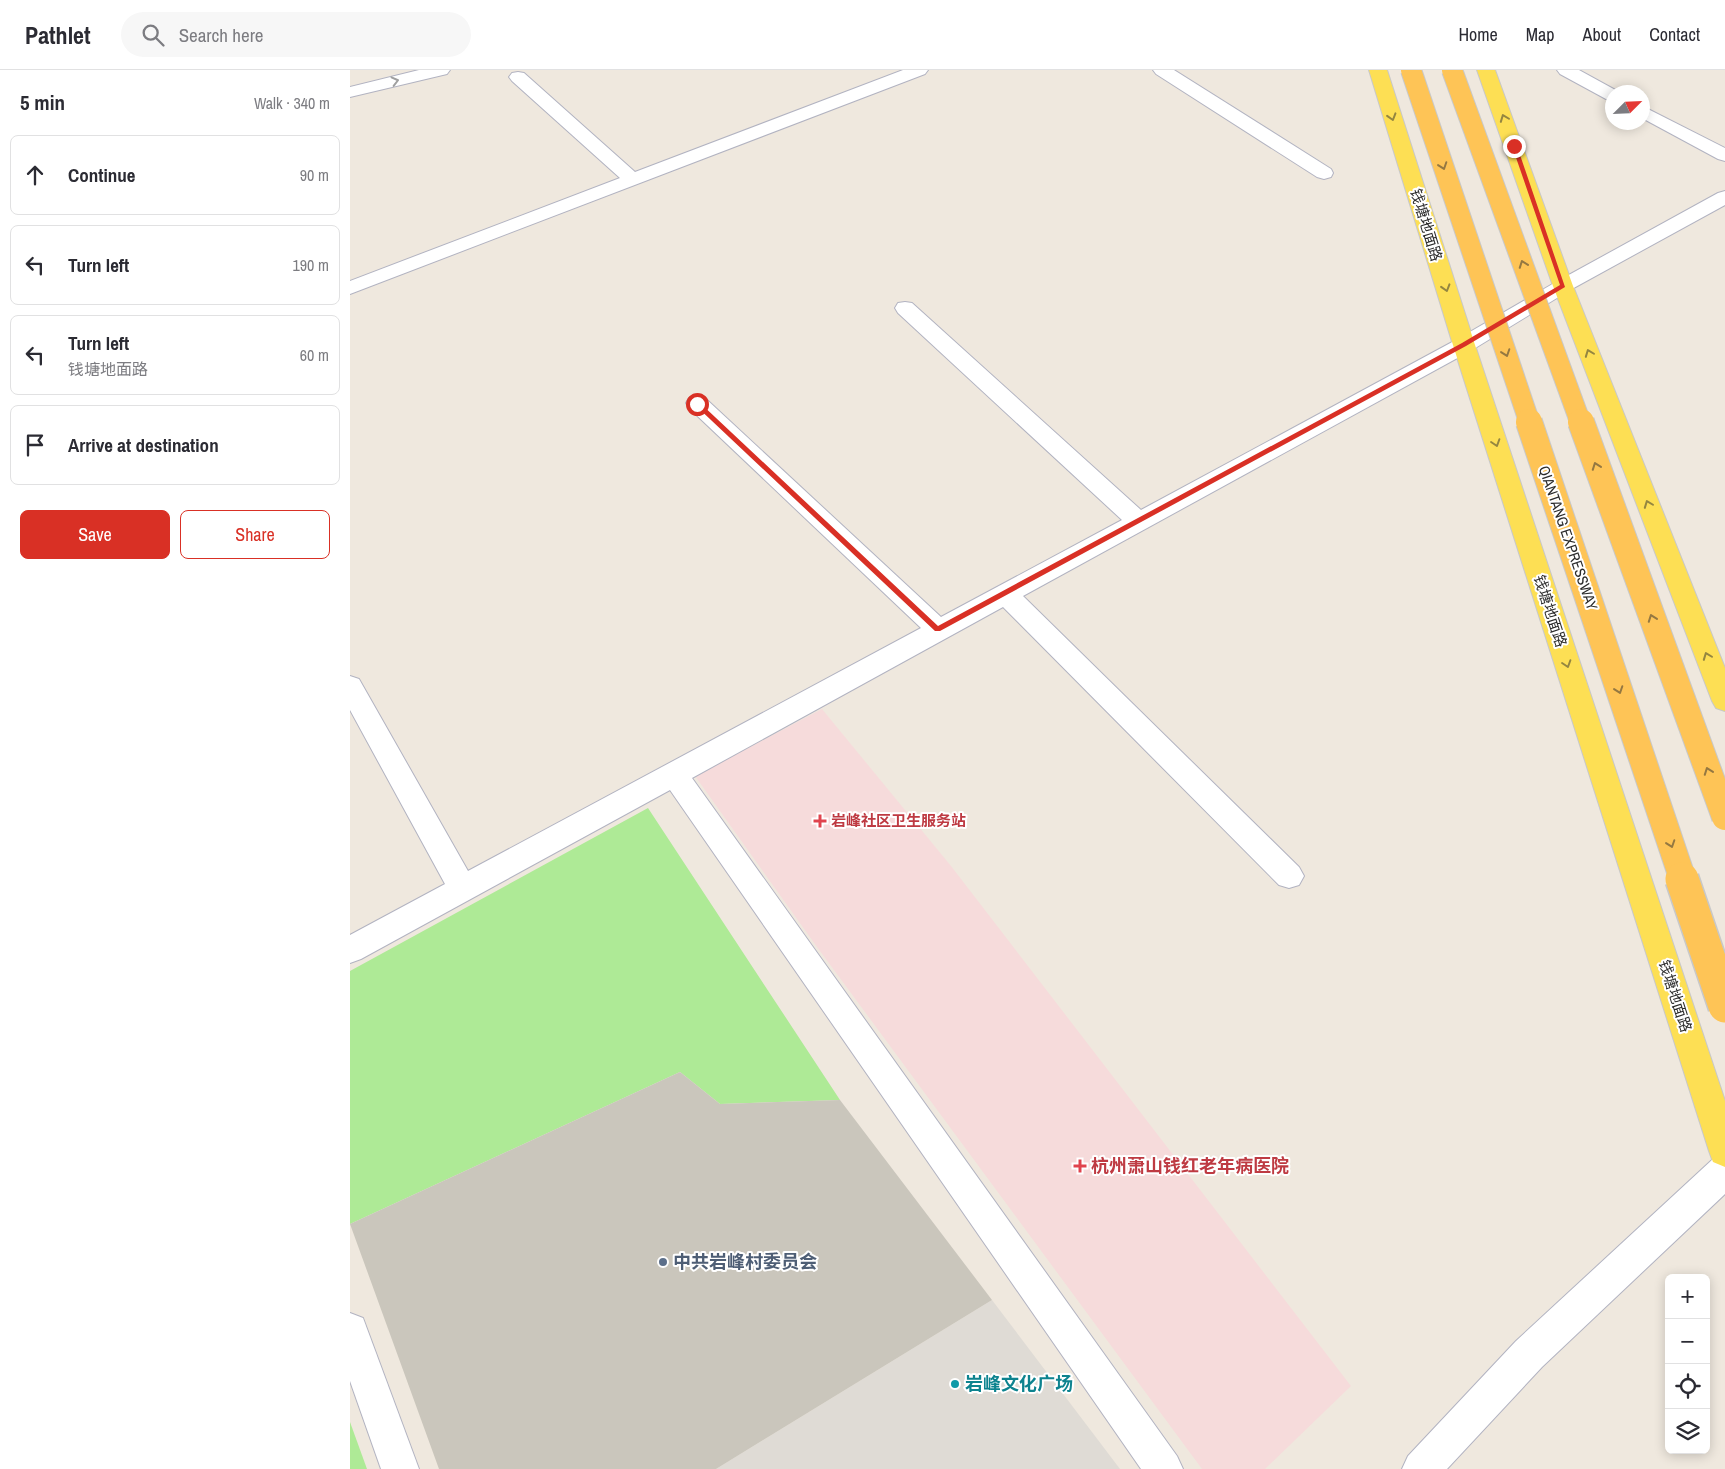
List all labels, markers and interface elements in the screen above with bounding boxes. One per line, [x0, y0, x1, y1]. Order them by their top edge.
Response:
search box [121, 12, 471, 57]
text: Pathlet [25, 19, 91, 51]
icon: search [139, 21, 167, 49]
text: Search here [179, 22, 264, 48]
text: Home [1458, 22, 1498, 47]
text: Map [1526, 22, 1555, 47]
text: About [1583, 22, 1621, 47]
text: Contact [1649, 22, 1700, 47]
one-way arrow [391, 76, 400, 87]
north arrow [1605, 85, 1650, 130]
text: 5 min [20, 88, 65, 117]
text: Walk · 340 m [254, 92, 330, 114]
one-way arrow [1387, 112, 1397, 120]
one-way arrow [1500, 114, 1510, 123]
route end [1503, 135, 1526, 158]
icon: ahead [21, 161, 49, 189]
one-way arrow [1438, 161, 1448, 170]
text: Continue [68, 162, 136, 188]
text: 90 m [300, 164, 329, 186]
street label: 钱塘地面路 [1405, 186, 1447, 264]
icon: left [21, 251, 49, 279]
text: Turn left [68, 252, 129, 278]
text: 190 m [293, 254, 329, 276]
one-way arrow [1519, 260, 1529, 269]
one-way arrow [1440, 284, 1450, 292]
text: Turn left [68, 330, 129, 356]
icon: left [21, 341, 49, 369]
text: 60 m [300, 344, 329, 366]
one-way arrow [1500, 349, 1510, 357]
one-way arrow [1585, 349, 1595, 358]
text: 钱塘地面路 [68, 358, 148, 380]
route start [686, 393, 709, 416]
icon: arrive [21, 431, 49, 459]
text: Arrive at destination [68, 432, 219, 458]
one-way arrow [1490, 438, 1500, 447]
one-way arrow [1592, 462, 1602, 471]
street label: QIANTANG EXPRESSWAY [1534, 463, 1603, 614]
one-way arrow [1644, 500, 1654, 509]
button: Save [20, 510, 170, 559]
button: Share [180, 510, 330, 559]
street label: 钱塘地面路 [1529, 572, 1572, 650]
one-way arrow [1648, 615, 1658, 623]
one-way arrow [1703, 652, 1713, 660]
one-way arrow [1562, 660, 1572, 668]
one-way arrow [1613, 685, 1623, 694]
one-way arrow [1704, 767, 1714, 776]
place label: 岩峰社区卫生服务站 [831, 810, 966, 831]
marker: 岩峰社区卫生服务站 [813, 814, 827, 828]
one-way arrow [1665, 839, 1675, 848]
street label: 钱塘地面路 [1654, 957, 1697, 1035]
place label: 杭州萧山钱红老年病医院 [1091, 1153, 1289, 1178]
marker: 杭州萧山钱红老年病医院 [1073, 1159, 1087, 1173]
place label: 中共岩峰村委员会 [673, 1249, 817, 1274]
marker: 中共岩峰村委员会 [657, 1256, 669, 1268]
map controls [1665, 1274, 1710, 1454]
button: + [1665, 1274, 1710, 1319]
button: − [1665, 1319, 1710, 1364]
button: locate [1665, 1364, 1710, 1409]
place label: 岩峰文化广场 [965, 1371, 1073, 1396]
marker: 岩峰文化广场 [949, 1378, 961, 1390]
button: layers [1665, 1409, 1710, 1454]

